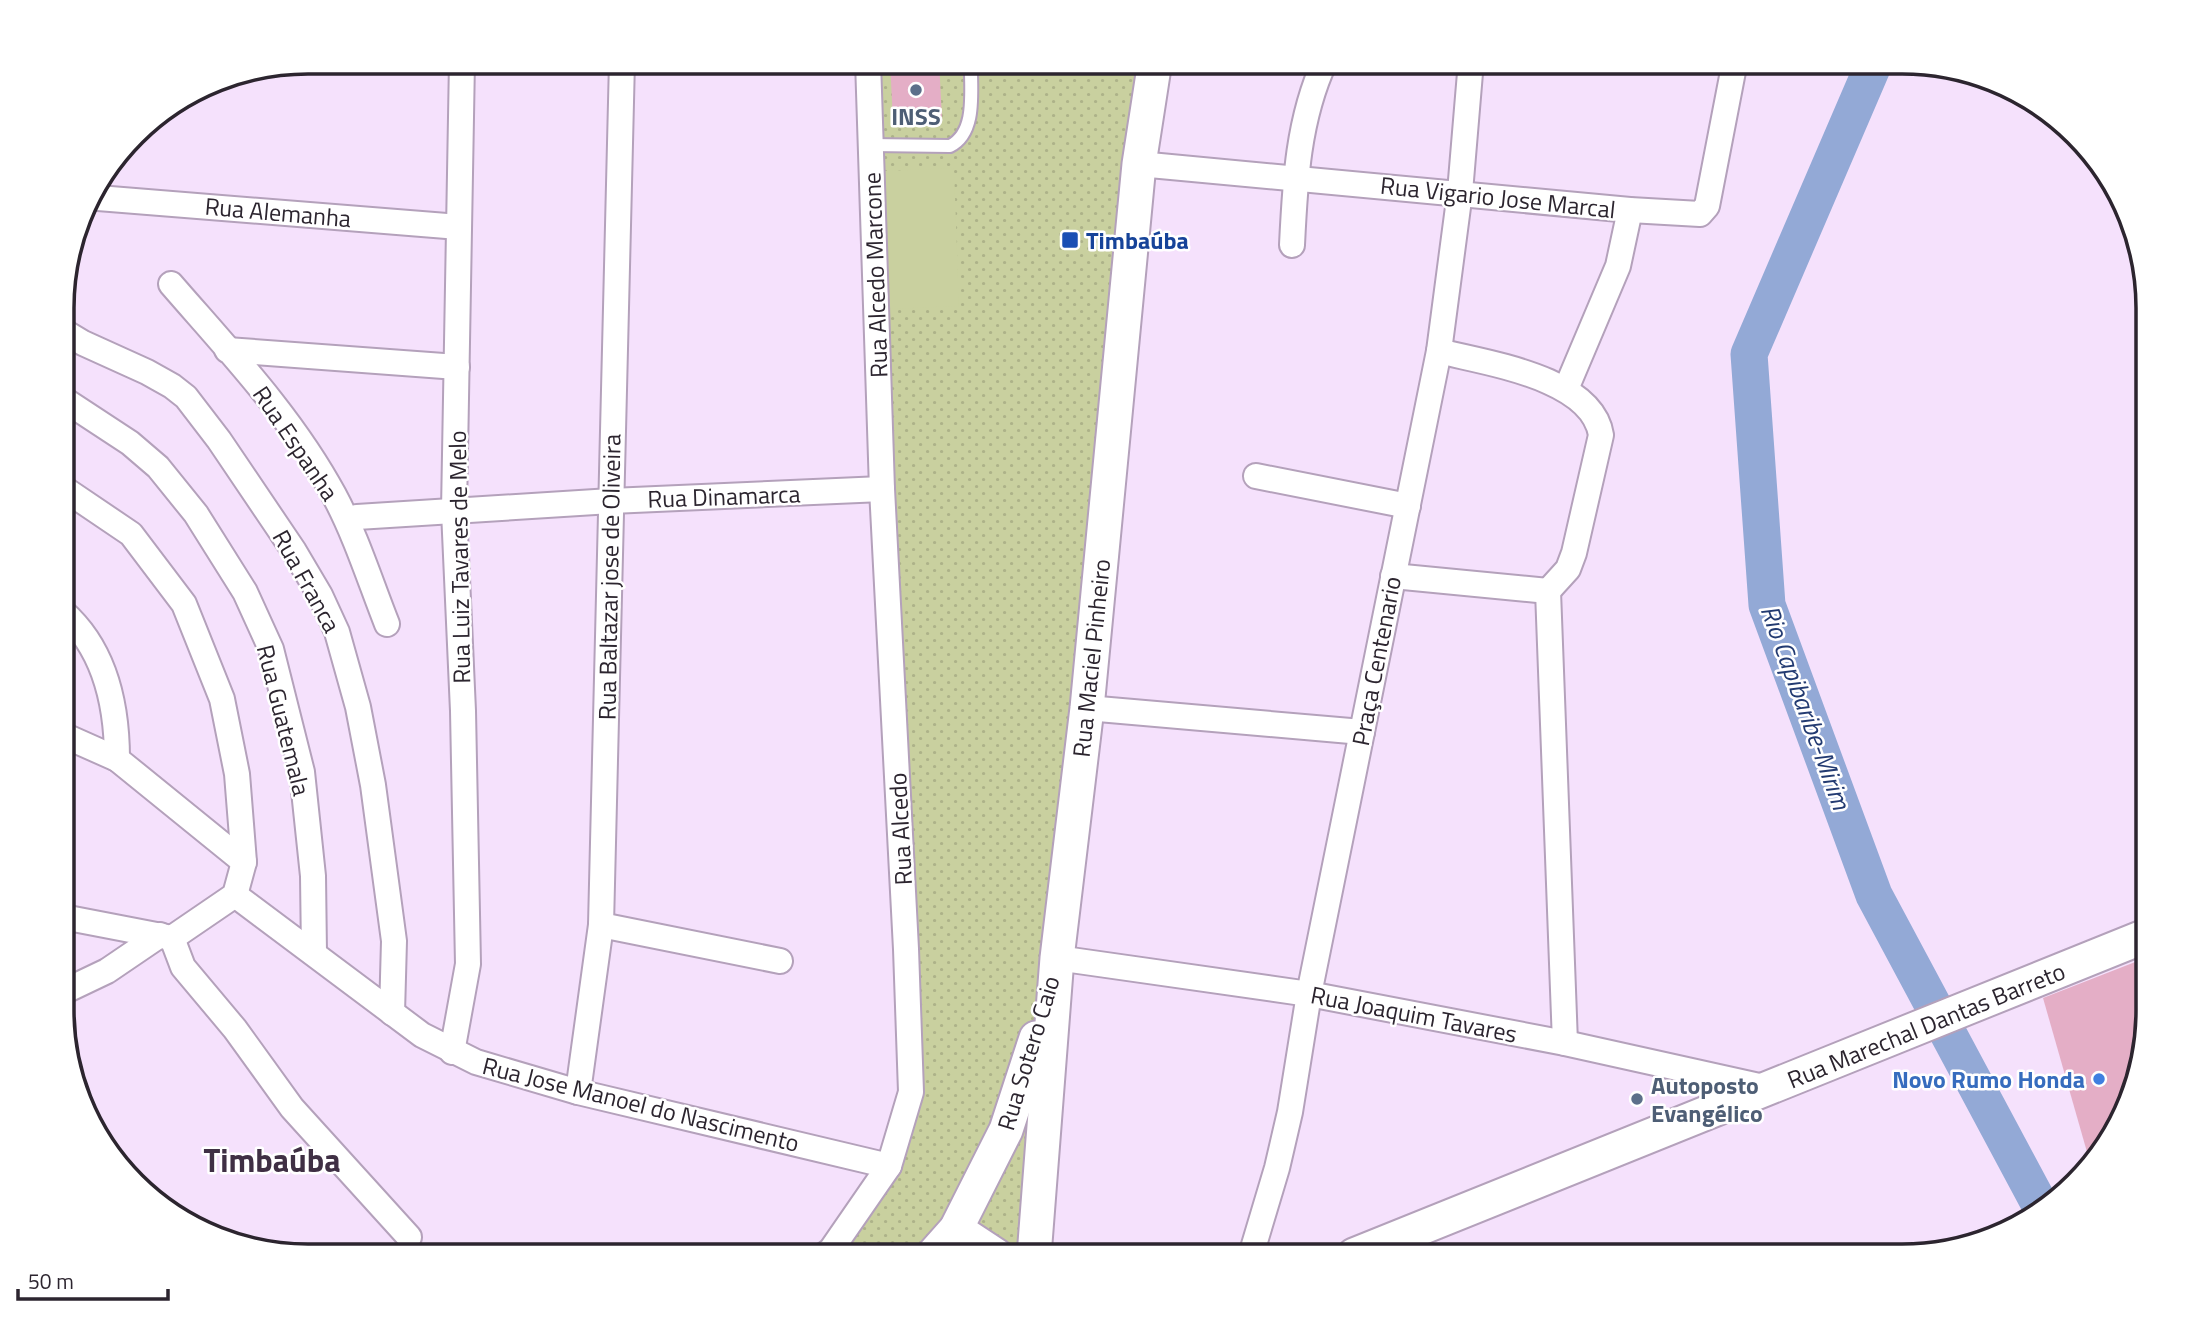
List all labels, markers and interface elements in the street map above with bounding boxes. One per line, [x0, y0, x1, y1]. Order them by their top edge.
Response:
marker: INSS [908, 82, 924, 98]
place label: INSS [891, 98, 941, 134]
street label: Rua Vigario Jose Marcal [1379, 167, 1617, 227]
street label: Rua Alcedo Marcone [853, 171, 897, 379]
street label: Rua Alemanha [203, 188, 353, 236]
place label: Timbaúba [1086, 222, 1189, 258]
marker: Timbaúba [1060, 230, 1080, 250]
street label: Rua Espanha [244, 378, 348, 508]
street label: Rua Luiz Tavares de Melo [439, 430, 479, 684]
street label: Rua Baltazar jose de Oliveira [589, 434, 629, 720]
street label: Rua Dinamarca [647, 475, 801, 517]
street label: Rua Franca [264, 523, 350, 639]
street label: Rua Maciel Pinheiro [1063, 557, 1119, 759]
street label: Praça Centenario [1342, 573, 1410, 749]
water label: Rio Capibaribe-Mirim [1751, 599, 1861, 816]
street label: Rua Guatemala [248, 641, 320, 799]
street label: Rua Alcedo [879, 772, 921, 886]
street label: Rua Marechal Dantas Barreto [1782, 953, 2070, 1097]
street label: Rua Sotero Caio [987, 971, 1069, 1135]
street label: Rua Joaquim Tavares [1308, 976, 1520, 1052]
street label: Rua Jose Manoel do Nascimento [479, 1047, 803, 1161]
place label: Novo Rumo Honda [1892, 1061, 2085, 1097]
place label: Autoposto Evangélico [1651, 1067, 1763, 1131]
marker: Novo Rumo Honda [2091, 1071, 2107, 1087]
marker: Autoposto Evangélico [1629, 1091, 1645, 1107]
district label: Timbaúba [203, 1136, 341, 1184]
scale bar [18, 1258, 168, 1302]
text: 50 m [28, 1265, 74, 1297]

